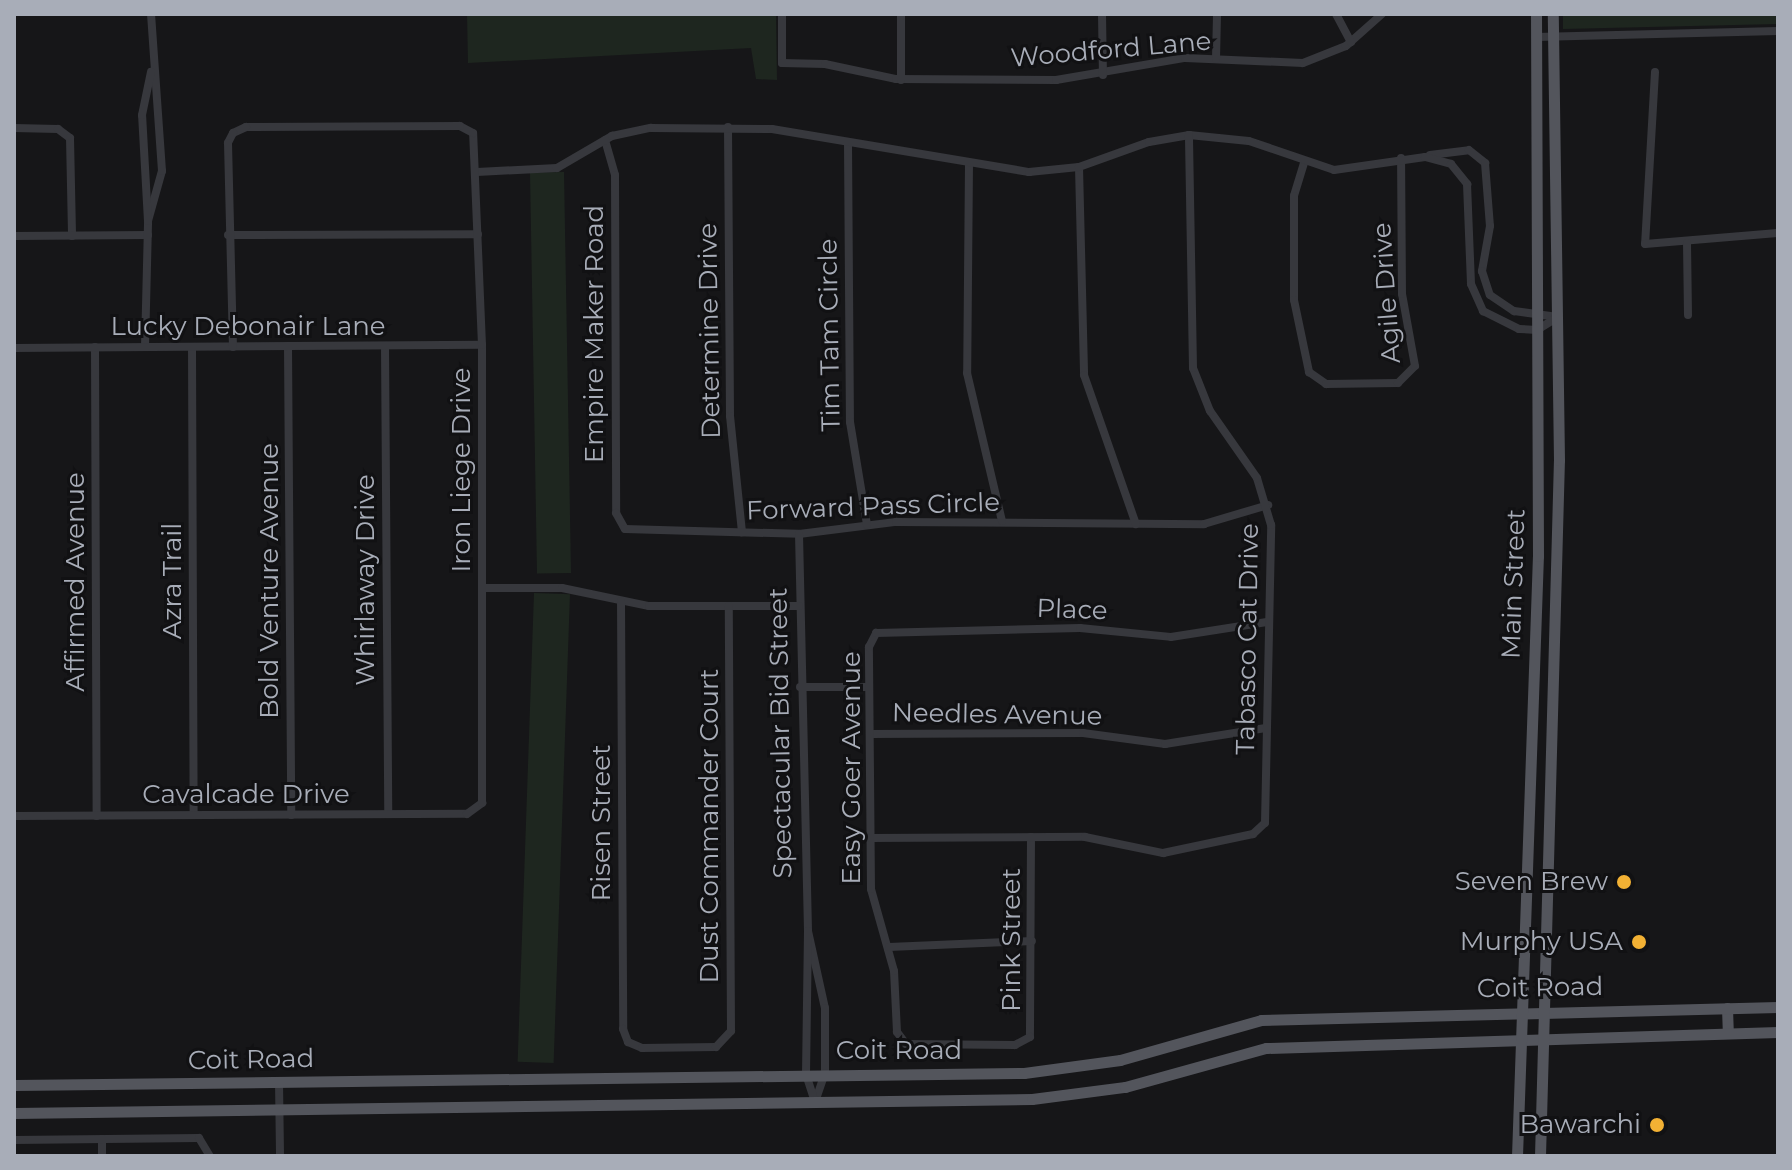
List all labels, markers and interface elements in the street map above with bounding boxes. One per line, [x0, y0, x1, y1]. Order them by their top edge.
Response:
street label: Woodford Lane [1010, 26, 1212, 74]
street label: Empire Maker Road [579, 205, 611, 463]
street label: Agile Drive [1367, 222, 1407, 364]
street label: Determine Drive [693, 223, 727, 439]
street label: Tim Tam Circle [813, 238, 847, 432]
street label: Lucky Debonair Lane [110, 311, 386, 343]
street label: Iron Liege Drive [446, 367, 478, 573]
street label: Bold Venture Avenue [254, 443, 286, 719]
street label: Affirmed Avenue [60, 472, 92, 692]
street label: Whirlaway Drive [350, 474, 382, 686]
street label: Forward Pass Circle [746, 487, 1000, 527]
street label: Main Street [1496, 508, 1532, 660]
street label: Azra Trail [157, 523, 189, 639]
street label: Tabasco Cat Drive [1230, 523, 1266, 755]
street label: Spectacular Bid Street [763, 587, 799, 879]
street label: Place [1036, 593, 1108, 627]
street label: Easy Goer Avenue [836, 651, 868, 885]
street label: Dust Commander Court [694, 669, 726, 983]
street label: Needles Avenue [891, 698, 1103, 732]
street label: Risen Street [586, 744, 618, 902]
street label: Cavalcade Drive [142, 779, 350, 811]
place label: Seven Brew [1455, 866, 1608, 898]
street label: Pink Street [996, 868, 1028, 1012]
marker: Seven Brew [1615, 873, 1633, 891]
place label: Murphy USA [1460, 926, 1623, 958]
marker: Murphy USA [1630, 933, 1648, 951]
street label: Coit Road [1477, 971, 1603, 1005]
street label: Coit Road [836, 1035, 962, 1067]
street label: Coit Road [188, 1043, 314, 1077]
place label: Bawarchi [1520, 1109, 1641, 1141]
marker: Bawarchi [1648, 1116, 1666, 1134]

